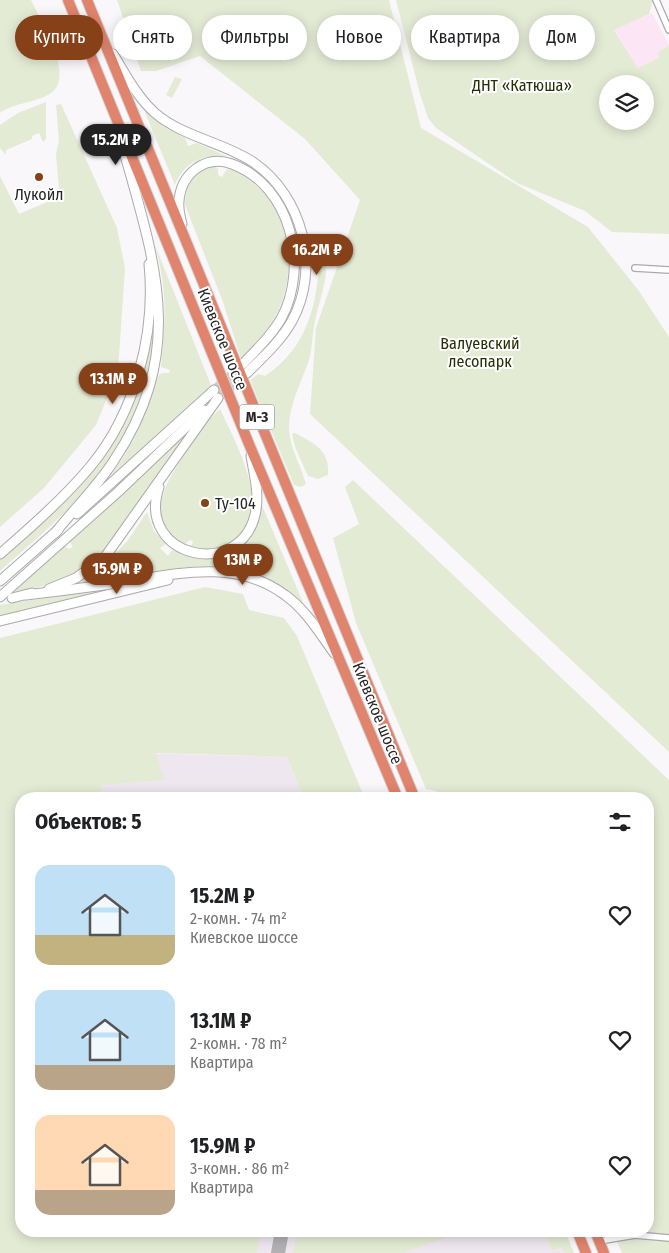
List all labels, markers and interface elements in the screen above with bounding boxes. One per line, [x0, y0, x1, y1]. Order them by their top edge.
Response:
chip: Купить [15, 15, 103, 60]
chip: Снять [113, 15, 192, 60]
chip: Фильтры [202, 15, 307, 60]
chip: Новое [317, 15, 401, 60]
chip: Квартира [411, 15, 519, 60]
chip: Дом [529, 15, 595, 60]
map controls [599, 75, 654, 130]
button: layers [599, 75, 654, 130]
park label: ДНТ «Катюша» [471, 76, 572, 95]
pin: 15.2M ₽ [70, 124, 162, 166]
text: 15.2M ₽ [91, 130, 141, 149]
marker: Лукойл [33, 171, 45, 183]
place label: Лукойл [14, 185, 64, 204]
pin: 16.2M ₽ [271, 234, 363, 276]
text: 16.2M ₽ [292, 240, 342, 259]
street label: Киевское шоссе [193, 285, 252, 393]
park label: Валуевский лесопарк [440, 334, 520, 371]
pin: 13.1M ₽ [67, 362, 159, 405]
text: 13.1M ₽ [90, 369, 136, 388]
road number: М-3 [240, 404, 274, 430]
place label: Ту-104 [215, 494, 256, 513]
marker: Ту-104 [199, 497, 211, 509]
pin: 13M ₽ [208, 544, 278, 586]
text: 13M ₽ [224, 550, 262, 569]
pin: 15.9M ₽ [71, 552, 163, 595]
text: 15.9M ₽ [92, 559, 142, 578]
street label: Киевское шоссе [348, 659, 407, 767]
icon: filters [606, 808, 634, 836]
text: Объектов: 5 [35, 809, 142, 835]
text: 15.2M ₽ [190, 883, 255, 909]
icon: home [75, 885, 135, 945]
icon: heart [606, 901, 634, 929]
text: 2-комн. · 74 m² [190, 909, 287, 928]
text: Киевское шоссе [190, 928, 298, 947]
text: 13.1M ₽ [190, 1008, 251, 1034]
icon: home [75, 1010, 135, 1070]
icon: heart [606, 1026, 634, 1054]
text: 2-комн. · 78 m² [190, 1034, 287, 1053]
text: Квартира [190, 1053, 254, 1072]
text: 15.9M ₽ [190, 1133, 255, 1159]
icon: home [75, 1135, 135, 1195]
icon: heart [606, 1151, 634, 1179]
text: 3-комн. · 86 m² [190, 1159, 289, 1178]
text: Квартира [190, 1178, 254, 1197]

